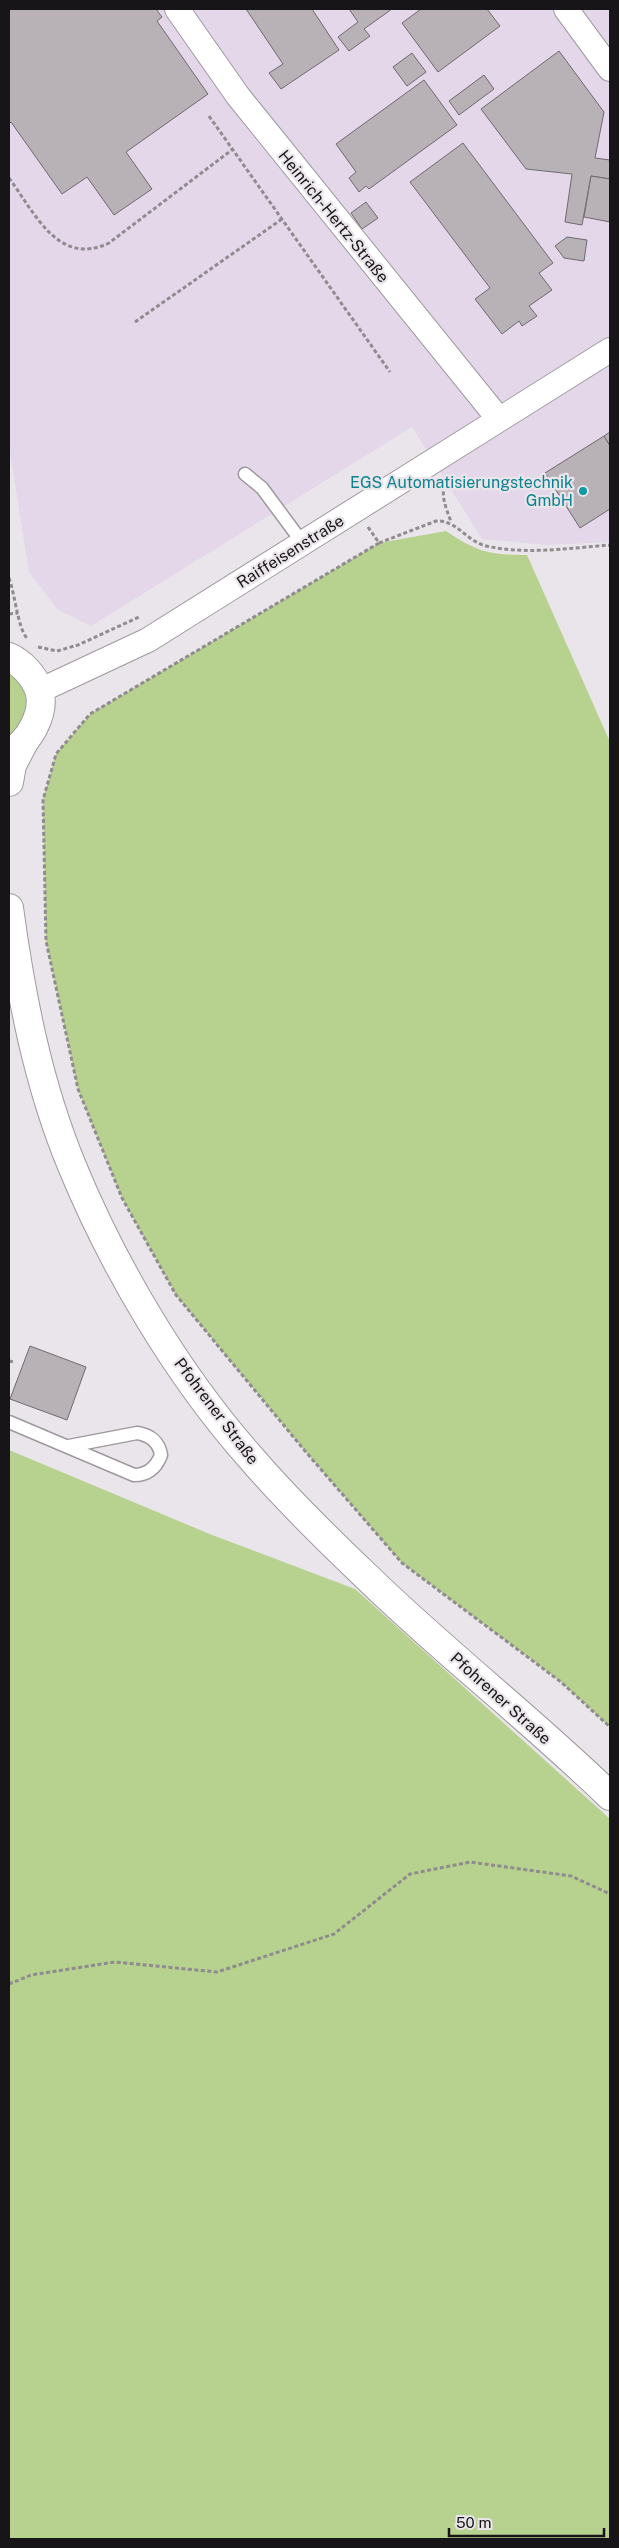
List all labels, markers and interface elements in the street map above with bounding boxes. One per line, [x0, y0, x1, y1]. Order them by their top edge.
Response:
street label: Heinrich-Hertz-Straße [274, 146, 393, 286]
place label: EGS Automatisierungstechnik GmbH [350, 473, 573, 510]
marker: EGS Automatisierungstechnik GmbH [577, 485, 589, 497]
street label: Raiffeisenstraße [233, 511, 347, 592]
street label: Pfohrener Straße [170, 1354, 263, 1468]
street label: Pfohrener Straße [447, 1648, 555, 1748]
scale bar [449, 2506, 604, 2538]
text: 50 m [456, 2514, 491, 2531]

